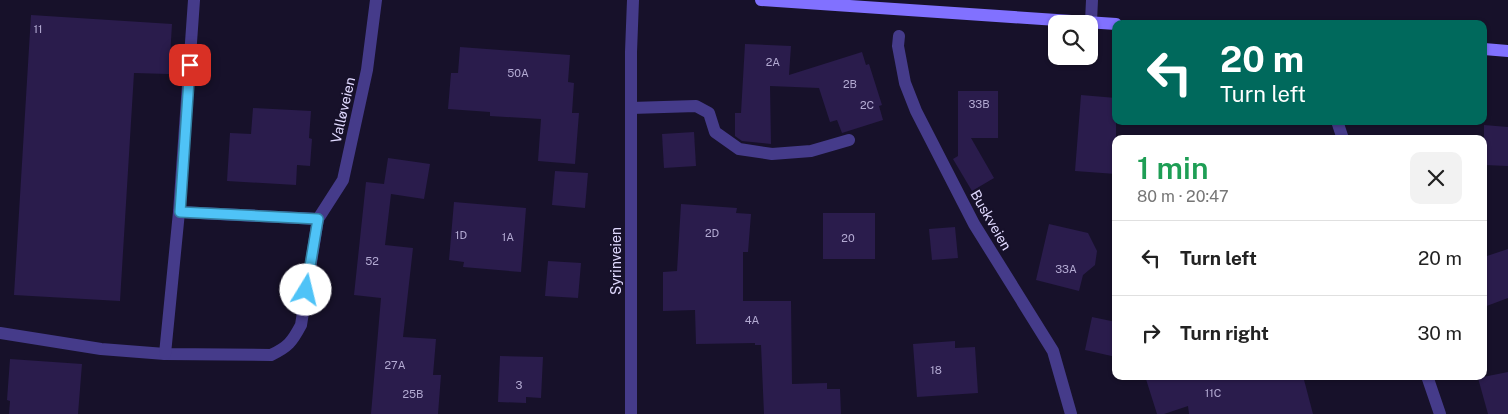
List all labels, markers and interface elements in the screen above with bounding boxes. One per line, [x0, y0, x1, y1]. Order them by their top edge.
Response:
map controls [1048, 15, 1098, 65]
button: search [1048, 15, 1098, 65]
house number: 11 [34, 23, 42, 35]
text: 20 m [1220, 39, 1304, 80]
icon: left [1137, 40, 1202, 105]
pin [169, 44, 211, 86]
icon: arrive [176, 51, 204, 79]
house number: 2A [766, 56, 780, 68]
house number: 50A [507, 67, 529, 79]
street label: Valløveien [328, 75, 358, 145]
house number: 2B [843, 78, 857, 90]
text: Turn left [1220, 81, 1306, 107]
house number: 33B [968, 98, 990, 110]
house number: 2C [860, 99, 874, 111]
text: 1 min [1137, 150, 1208, 186]
button: close [1410, 152, 1462, 204]
street label: Buskveien [967, 187, 1015, 253]
text: 80 m · 20:47 [1137, 187, 1229, 206]
street label: Syrinveien [608, 227, 624, 295]
house number: 2D [705, 227, 719, 239]
house number: 1D [455, 229, 467, 241]
house number: 1A [502, 231, 514, 243]
house number: 20 [841, 232, 855, 244]
icon: left [1137, 244, 1165, 272]
text: Turn left [1180, 247, 1257, 269]
text: 20 m [1418, 247, 1462, 269]
house number: 52 [365, 255, 379, 267]
position arrow [279, 263, 331, 315]
house number: 33A [1055, 263, 1077, 275]
house number: 4A [745, 314, 760, 326]
icon: right [1137, 319, 1165, 347]
text: Turn right [1180, 322, 1269, 344]
text: 30 m [1417, 322, 1462, 344]
house number: 27A [385, 359, 406, 371]
house number: 18 [930, 364, 942, 376]
house number: 3 [516, 379, 523, 391]
house number: 11C [1205, 387, 1221, 399]
house number: 25B [403, 388, 423, 400]

